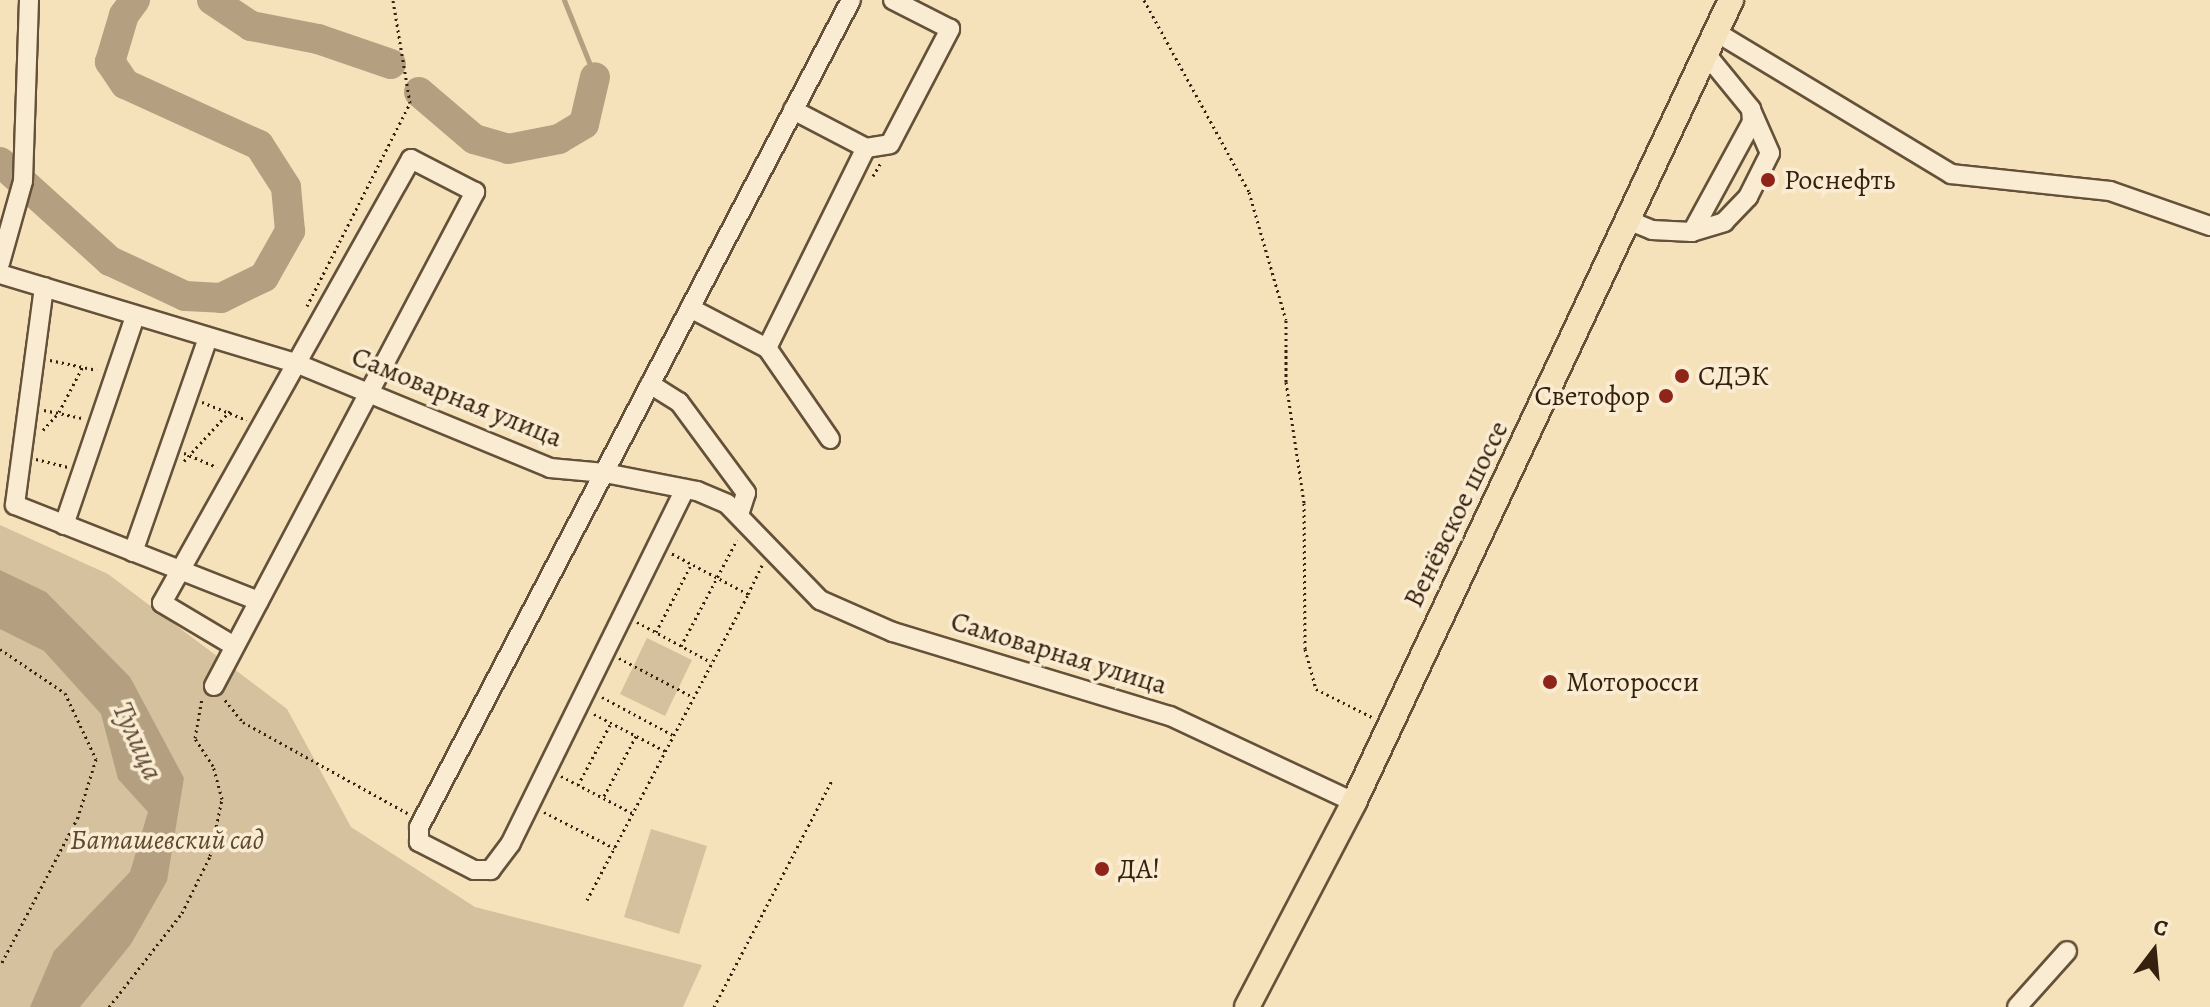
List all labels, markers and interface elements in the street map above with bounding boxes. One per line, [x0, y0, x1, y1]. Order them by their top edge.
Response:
place label: Роснефть [1784, 163, 1895, 197]
marker: Роснефть [1759, 171, 1777, 189]
street label: Самоварная улица [347, 339, 567, 455]
place label: СДЭК [1698, 359, 1769, 393]
marker: СДЭК [1673, 367, 1691, 385]
place label: Светофор [1534, 379, 1650, 413]
marker: Светофор [1657, 387, 1675, 405]
street label: Венёвское шоссе [1396, 415, 1516, 613]
street label: Самоварная улица [947, 604, 1171, 702]
place label: Моторосси [1566, 665, 1699, 699]
marker: Моторосси [1541, 673, 1559, 691]
water label: Тулица [105, 696, 171, 786]
park label: Баташевский сад [70, 823, 264, 857]
place label: ДА! [1118, 852, 1160, 886]
marker: ДА! [1093, 860, 1111, 878]
north arrow [2114, 911, 2194, 991]
text: С [2150, 912, 2171, 944]

